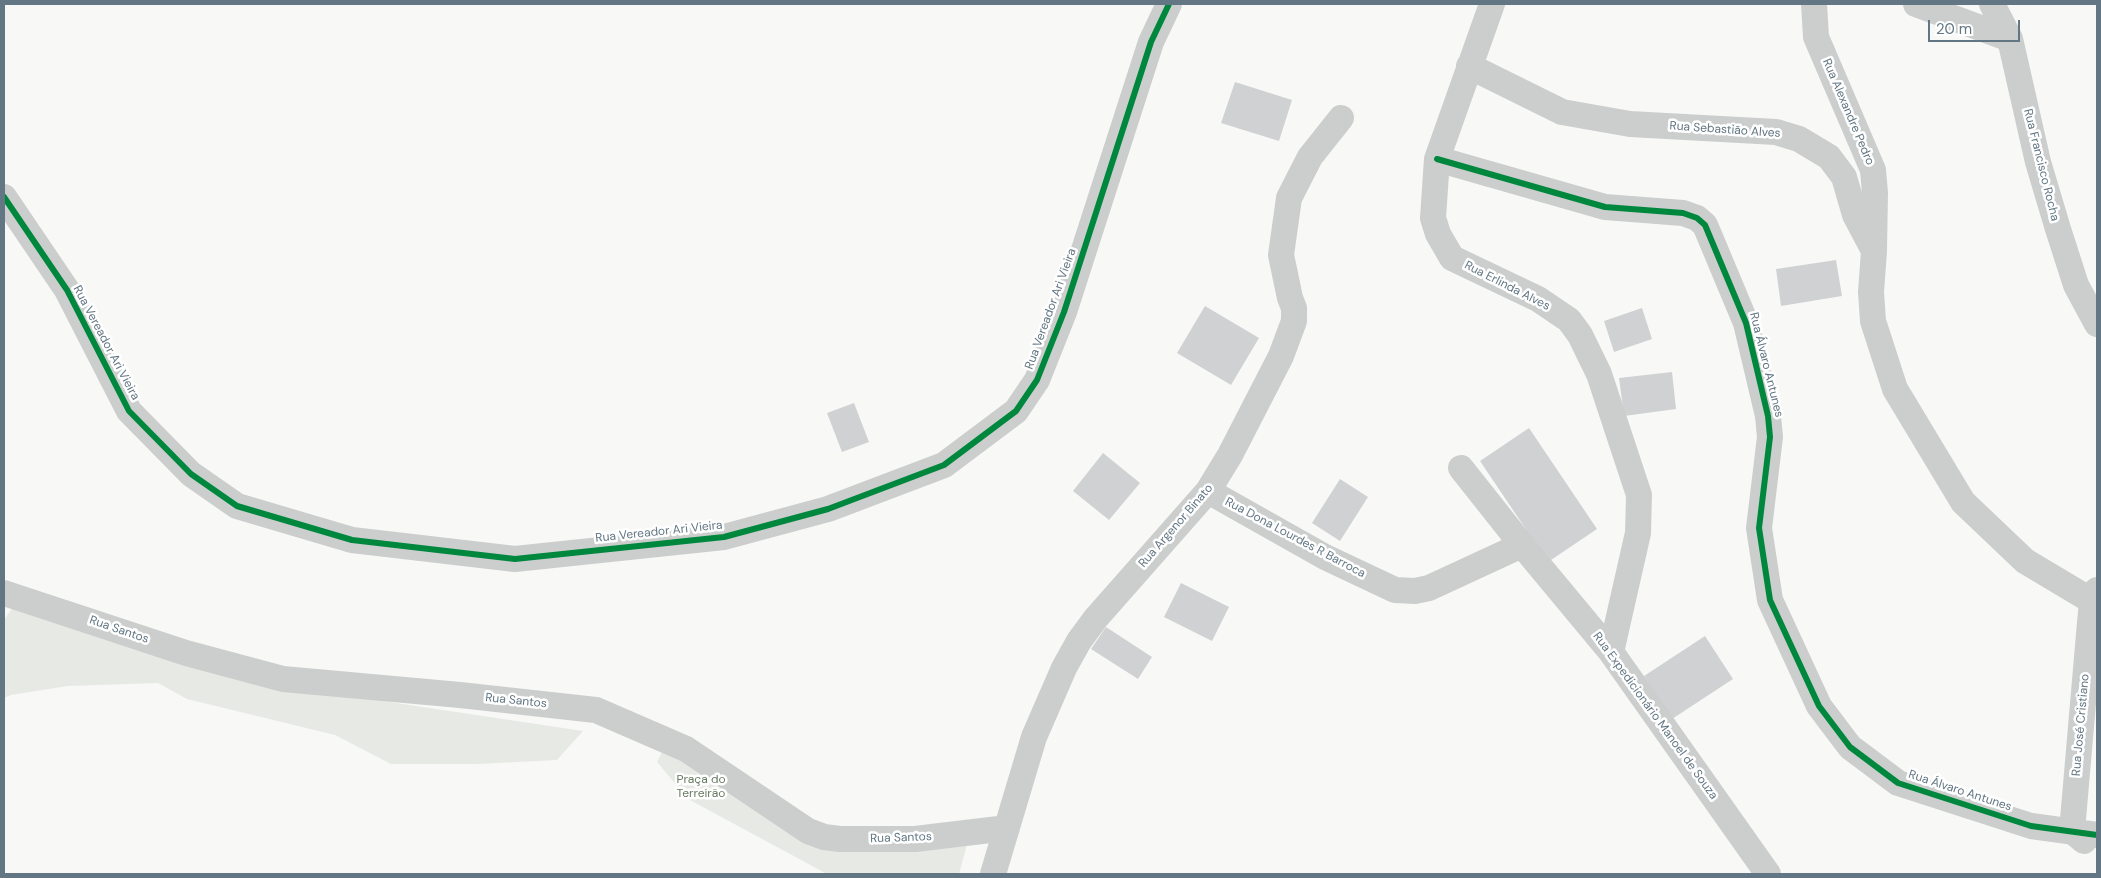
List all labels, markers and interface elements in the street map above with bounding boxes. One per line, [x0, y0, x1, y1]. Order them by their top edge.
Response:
scale bar [1931, 10, 2024, 42]
text: 20 m [1936, 19, 1972, 39]
street label: Rua Alexandre Pedro [1819, 57, 1877, 167]
street label: Rua Francisco Rocha [2020, 107, 2062, 223]
street label: Rua Sebastião Alves [1669, 119, 1781, 141]
street label: Rua Vereador Ari Vieira [1022, 247, 1080, 371]
street label: Rua Erlinda Alves [1462, 258, 1552, 314]
street label: Rua Vereador Ari Vieira [70, 283, 142, 403]
street label: Rua Álvaro Antunes [1746, 311, 1786, 419]
street label: Rua Argenor Binato [1136, 481, 1216, 571]
street label: Rua Dona Lourdes R Barroca [1222, 495, 1368, 581]
street label: Rua Vereador Ari Vieira [595, 518, 723, 546]
street label: Rua Santos [87, 613, 151, 647]
street label: Rua Expedicionário Manoel de Souza [1590, 630, 1720, 802]
street label: Rua José Cristiano [2069, 673, 2093, 777]
street label: Rua Santos [485, 691, 547, 711]
street label: Rua Álvaro Antunes [1907, 768, 2013, 814]
park label: Praça do Terreirão [676, 773, 726, 801]
street label: Rua Santos [870, 830, 932, 846]

